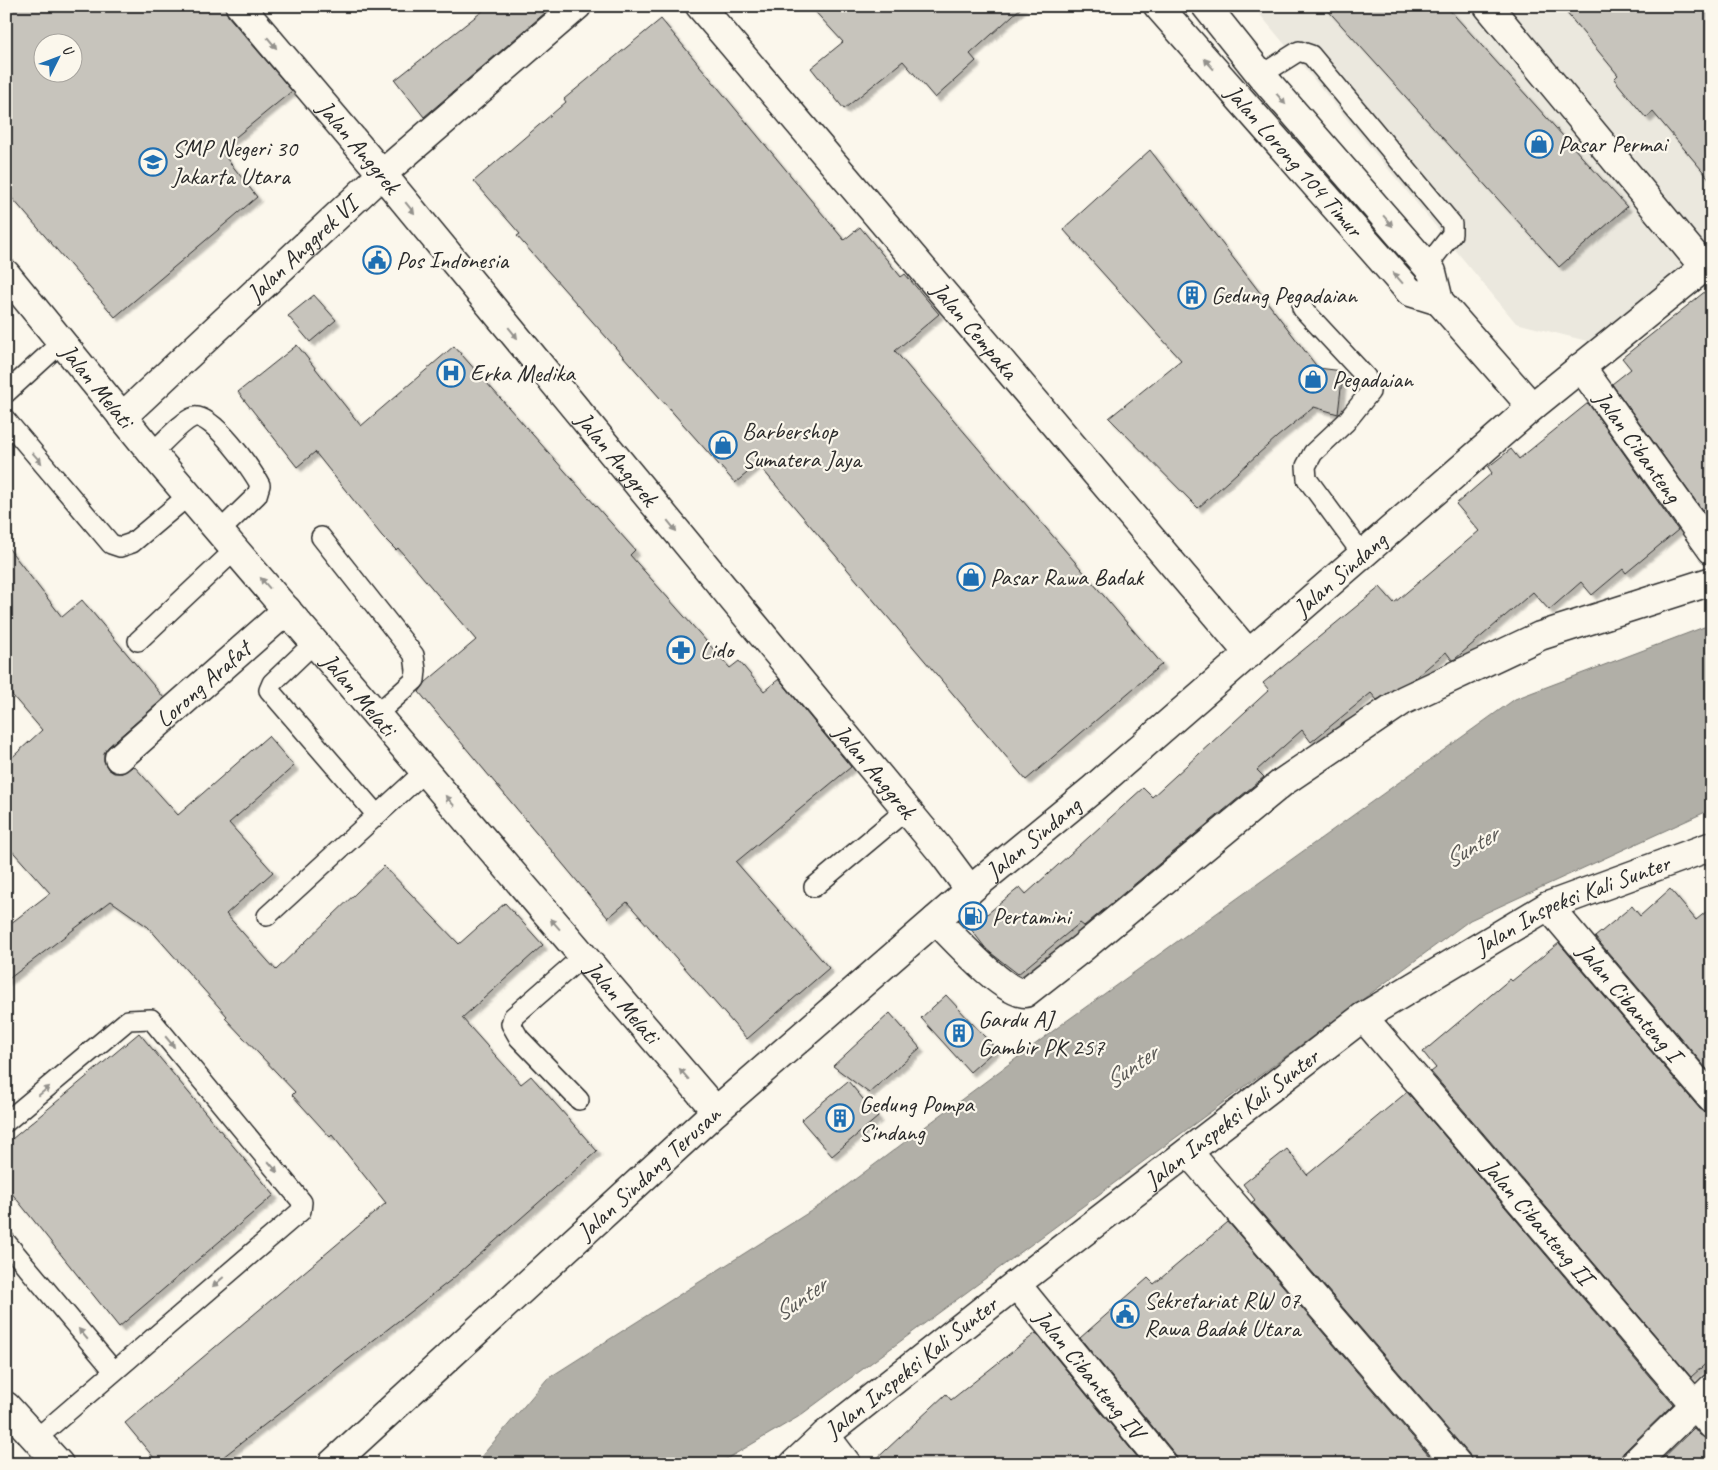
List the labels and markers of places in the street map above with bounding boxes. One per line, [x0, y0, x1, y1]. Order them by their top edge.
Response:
shop icon: Pasar Permai [1524, 129, 1554, 159]
place label: Pasar Permai [1558, 129, 1669, 159]
place label: SMP Negeri 30 Jakarta Utara [171, 133, 299, 191]
school or university icon: SMP Negeri 30 Jakarta Utara [138, 147, 168, 177]
public building icon: Pos Indonesia [362, 245, 392, 275]
place label: Pos Indonesia [396, 245, 509, 275]
building icon: Gedung Pegadaian [1177, 280, 1207, 310]
place label: Gedung Pegadaian [1211, 280, 1358, 310]
hospital icon: Erka Medika [436, 358, 466, 388]
place label: Erka Medika [470, 358, 576, 388]
shop icon: Pegadaian [1298, 364, 1328, 394]
place label: Pegadaian [1332, 364, 1414, 394]
place label: Barbershop Sumatera Jaya [742, 416, 863, 474]
shop icon: Barbershop Sumatera Jaya [708, 430, 738, 460]
shop icon: Pasar Rawa Badak [956, 562, 986, 592]
place label: Pasar Rawa Badak [990, 562, 1146, 592]
pharmacy icon: Lido [666, 635, 696, 665]
place label: Lido [700, 635, 735, 665]
fuel station icon: Pertamini [958, 901, 988, 931]
place label: Pertamini [992, 901, 1072, 931]
place label: Gardu AJ Gambir PK 257 [978, 1004, 1105, 1062]
building icon: Gardu AJ Gambir PK 257 [944, 1018, 974, 1048]
place label: Gedung Pompa Sindang [859, 1089, 975, 1147]
building icon: Gedung Pompa Sindang [825, 1103, 855, 1133]
place label: Sekretariat RW 07 Rawa Badak Utara [1144, 1285, 1302, 1343]
public building icon: Sekretariat RW 07 Rawa Badak Utara [1110, 1299, 1140, 1329]

